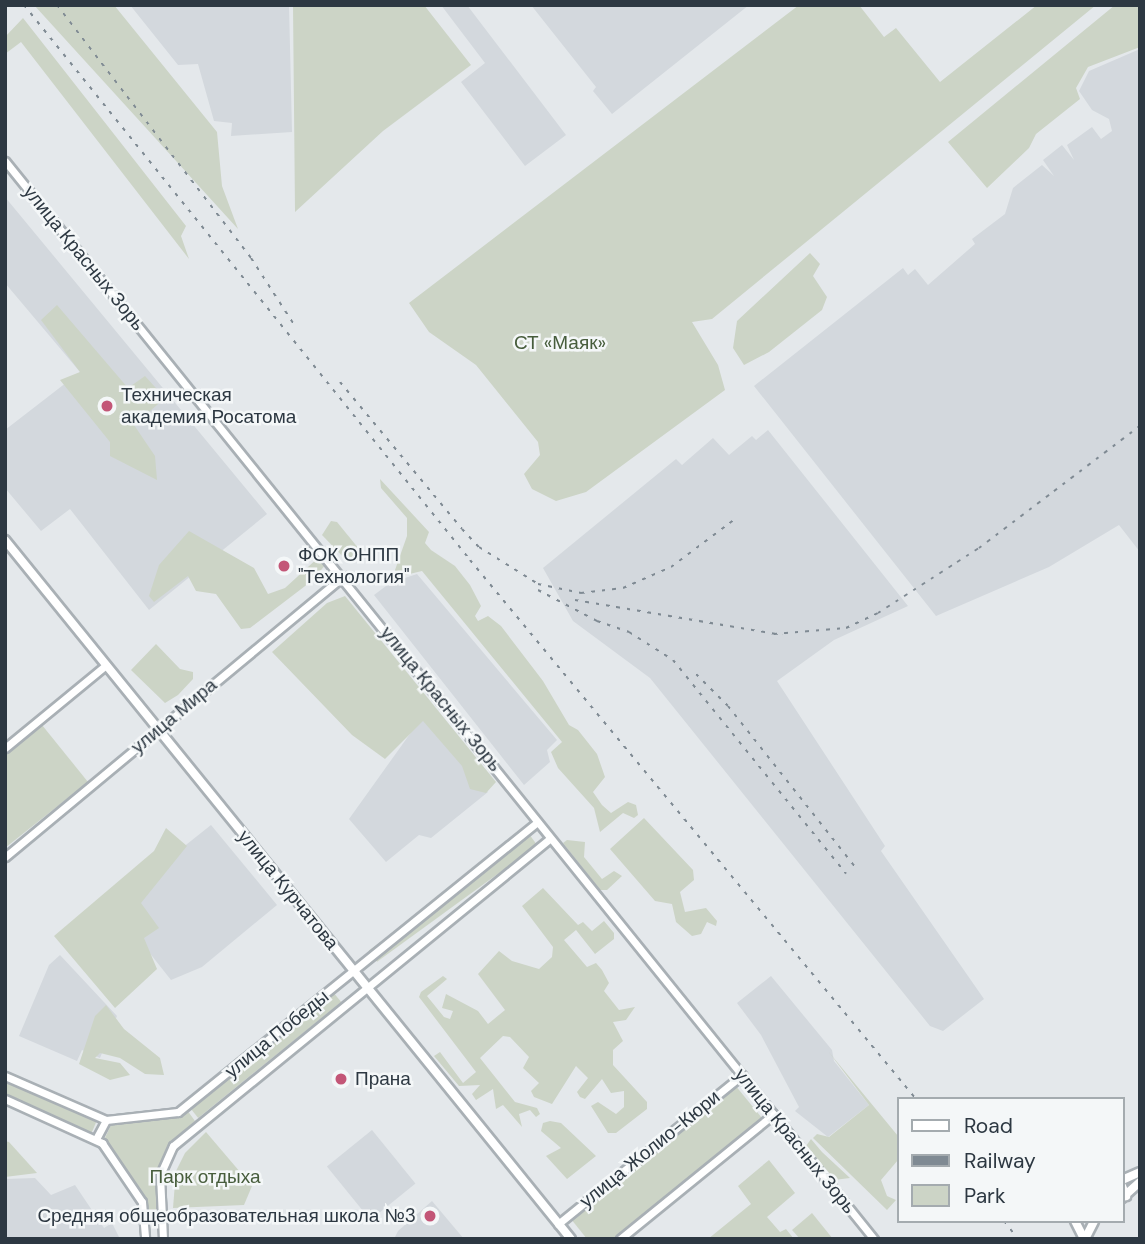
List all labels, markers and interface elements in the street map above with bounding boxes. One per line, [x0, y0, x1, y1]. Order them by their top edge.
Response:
street label: улица Красных Зорь [18, 181, 150, 335]
park label: СТ «Маяк» [514, 332, 606, 354]
place label: Техническая академия Росатома [121, 384, 296, 428]
marker: Техническая академия Росатома [99, 398, 115, 414]
place label: ФОК ОНПП "Технология" [298, 544, 410, 588]
marker: ФОК ОНПП "Технология" [276, 558, 292, 574]
street label: улица Красных Зорь [375, 622, 507, 776]
street label: улица Мира [127, 674, 221, 758]
street label: улица Курчатова [233, 826, 343, 954]
street label: улица Победы [220, 985, 334, 1083]
street label: улица Красных Зорь [729, 1064, 861, 1218]
place label: Прана [355, 1068, 411, 1090]
marker: Прана [333, 1071, 349, 1087]
street label: улица Жолио-Кюри [575, 1085, 725, 1213]
legend [897, 1097, 1124, 1223]
text: Road [964, 1112, 1013, 1140]
text: Railway [964, 1147, 1036, 1175]
park label: Парк отдыха [150, 1166, 260, 1188]
text: Park [964, 1182, 1005, 1210]
place label: Средняя общеобразовательная школа №3 [37, 1205, 416, 1227]
marker: Средняя общеобразовательная школа №3 [422, 1208, 438, 1224]

